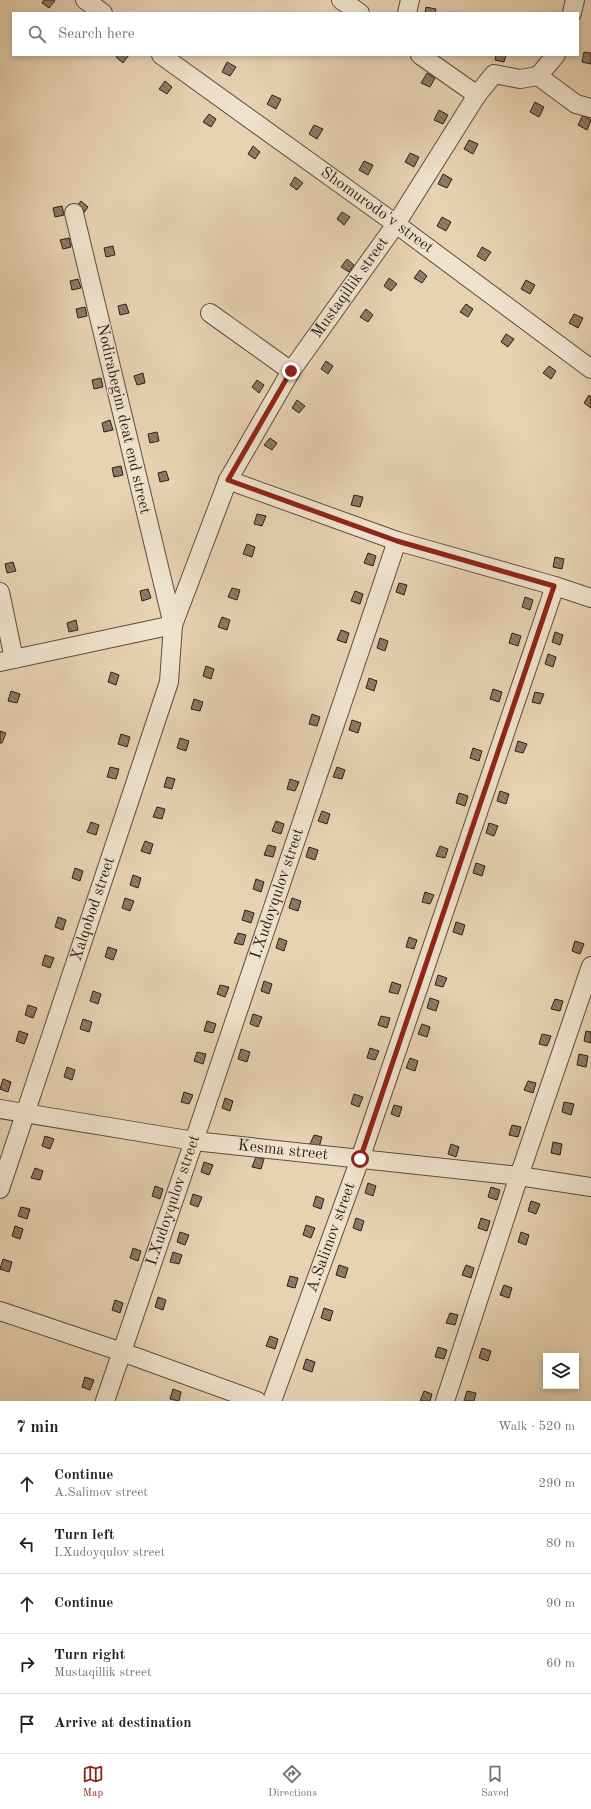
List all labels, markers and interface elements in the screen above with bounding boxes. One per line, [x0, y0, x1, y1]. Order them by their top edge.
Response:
search box [12, 12, 579, 56]
icon: search [26, 23, 48, 45]
text: Search here [58, 27, 135, 42]
street label: Shomurodo'v street [318, 164, 436, 257]
street label: Mustaqillik street [309, 234, 392, 341]
street label: Nodirabegim deat end street [93, 322, 153, 516]
route end [282, 362, 300, 380]
street label: I.Хudoyqulov street [248, 826, 307, 961]
street label: Хalqobod street [69, 855, 118, 963]
street label: I.Хudoyqulov street [144, 1133, 203, 1268]
street label: Kesma street [237, 1138, 329, 1163]
route start [351, 1150, 369, 1168]
street label: A.Salimov street [304, 1180, 359, 1295]
map controls [543, 1353, 579, 1389]
button: layers [543, 1353, 579, 1389]
text: 7 min [16, 1419, 59, 1436]
text: Walk · 520 m [498, 1420, 575, 1433]
text: Continue [54, 1468, 113, 1483]
icon: ahead [16, 1473, 38, 1495]
text: 290 m [538, 1477, 575, 1490]
text: A.Salimov street [54, 1486, 148, 1499]
text: Turn left [54, 1528, 114, 1543]
icon: left [16, 1533, 38, 1555]
text: 80 m [546, 1537, 575, 1550]
text: I.Хudoyqulov street [54, 1546, 165, 1559]
icon: ahead [16, 1593, 38, 1615]
text: Continue [54, 1596, 113, 1611]
text: 90 m [546, 1597, 575, 1610]
text: Turn right [54, 1648, 125, 1663]
icon: right [16, 1653, 38, 1675]
text: 60 m [546, 1657, 575, 1670]
text: Mustaqillik street [54, 1666, 151, 1679]
icon: arrive [16, 1713, 38, 1735]
text: Arrive at destination [54, 1716, 192, 1731]
tab: Map [82, 1763, 104, 1801]
tab: Directions [268, 1763, 317, 1801]
tab: Saved [481, 1763, 509, 1801]

